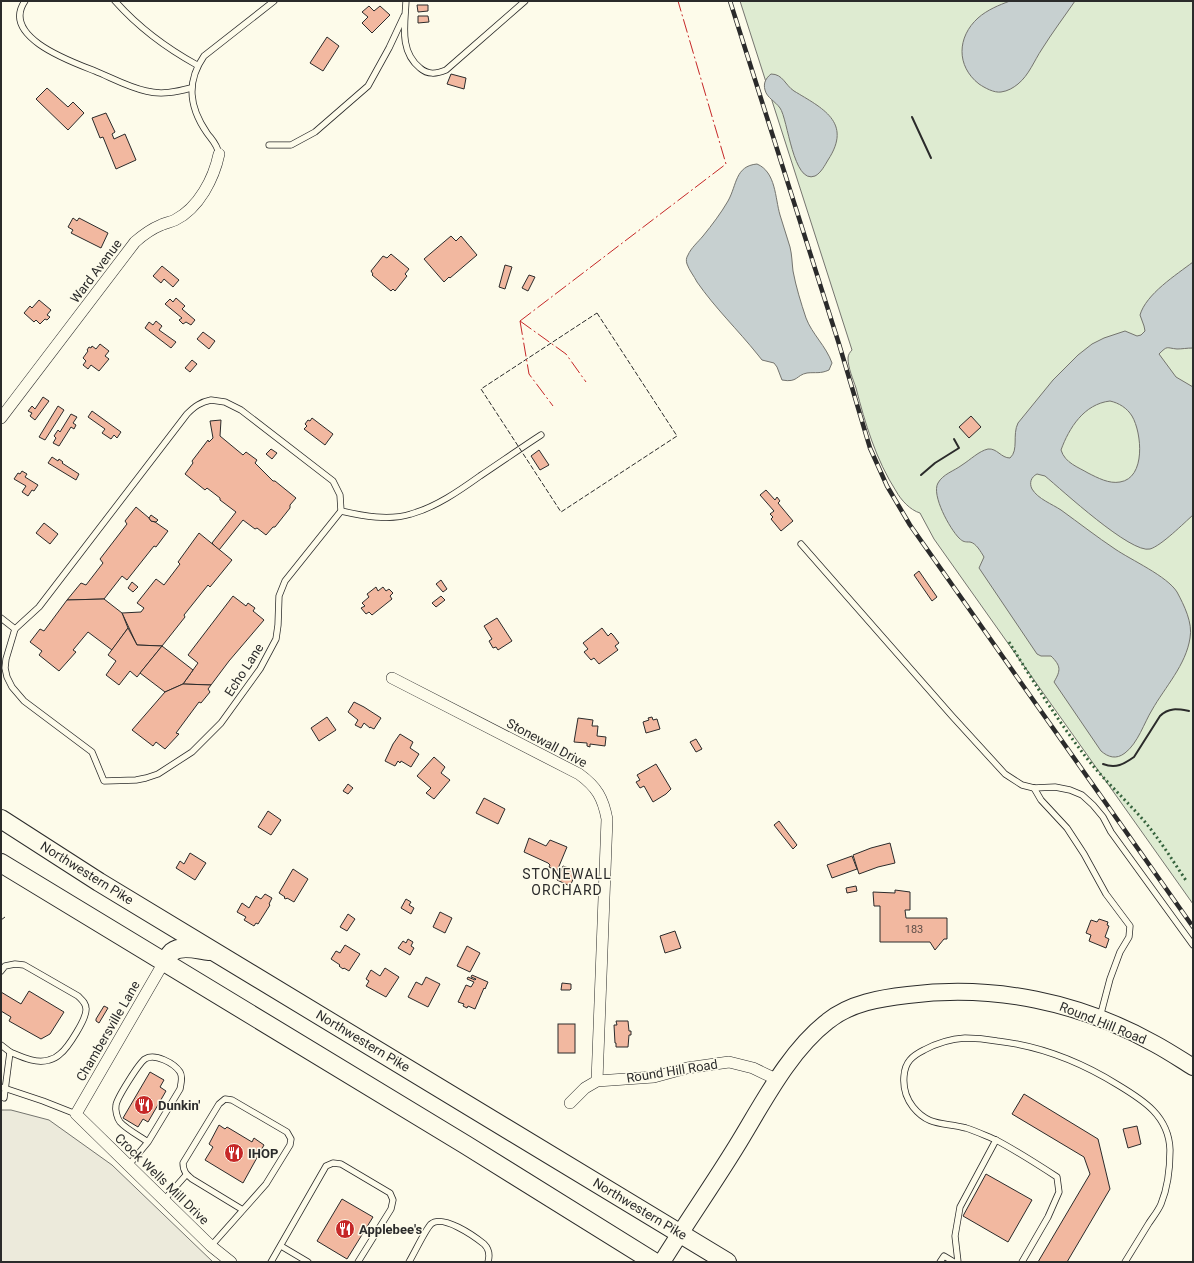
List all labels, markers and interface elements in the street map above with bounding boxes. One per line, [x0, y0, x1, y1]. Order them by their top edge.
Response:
street label: Ward Avenue [67, 236, 125, 306]
street label: Echo Lane [221, 641, 267, 699]
street label: Stonewall Drive [504, 716, 590, 771]
street label: Northwestern Pike [38, 838, 136, 908]
district label: STONEWALL ORCHARD [522, 866, 612, 898]
house number: 183 [905, 923, 923, 936]
street label: Chambersville Lane [73, 978, 143, 1084]
street label: Round Hill Road [1057, 999, 1149, 1047]
street label: Northwestern Pike [313, 1007, 413, 1075]
street label: Round Hill Road [625, 1056, 719, 1086]
restaurant icon: Dunkin' [133, 1094, 155, 1116]
place label: Dunkin' [158, 1098, 200, 1113]
street label: Crock Wells Mill Drive [112, 1130, 212, 1228]
restaurant icon: IHOP [223, 1142, 245, 1164]
place label: IHOP [248, 1146, 278, 1161]
street label: Northwestern Pike [590, 1175, 690, 1243]
restaurant icon: Applebee's [334, 1218, 356, 1240]
place label: Applebee's [359, 1222, 422, 1237]

